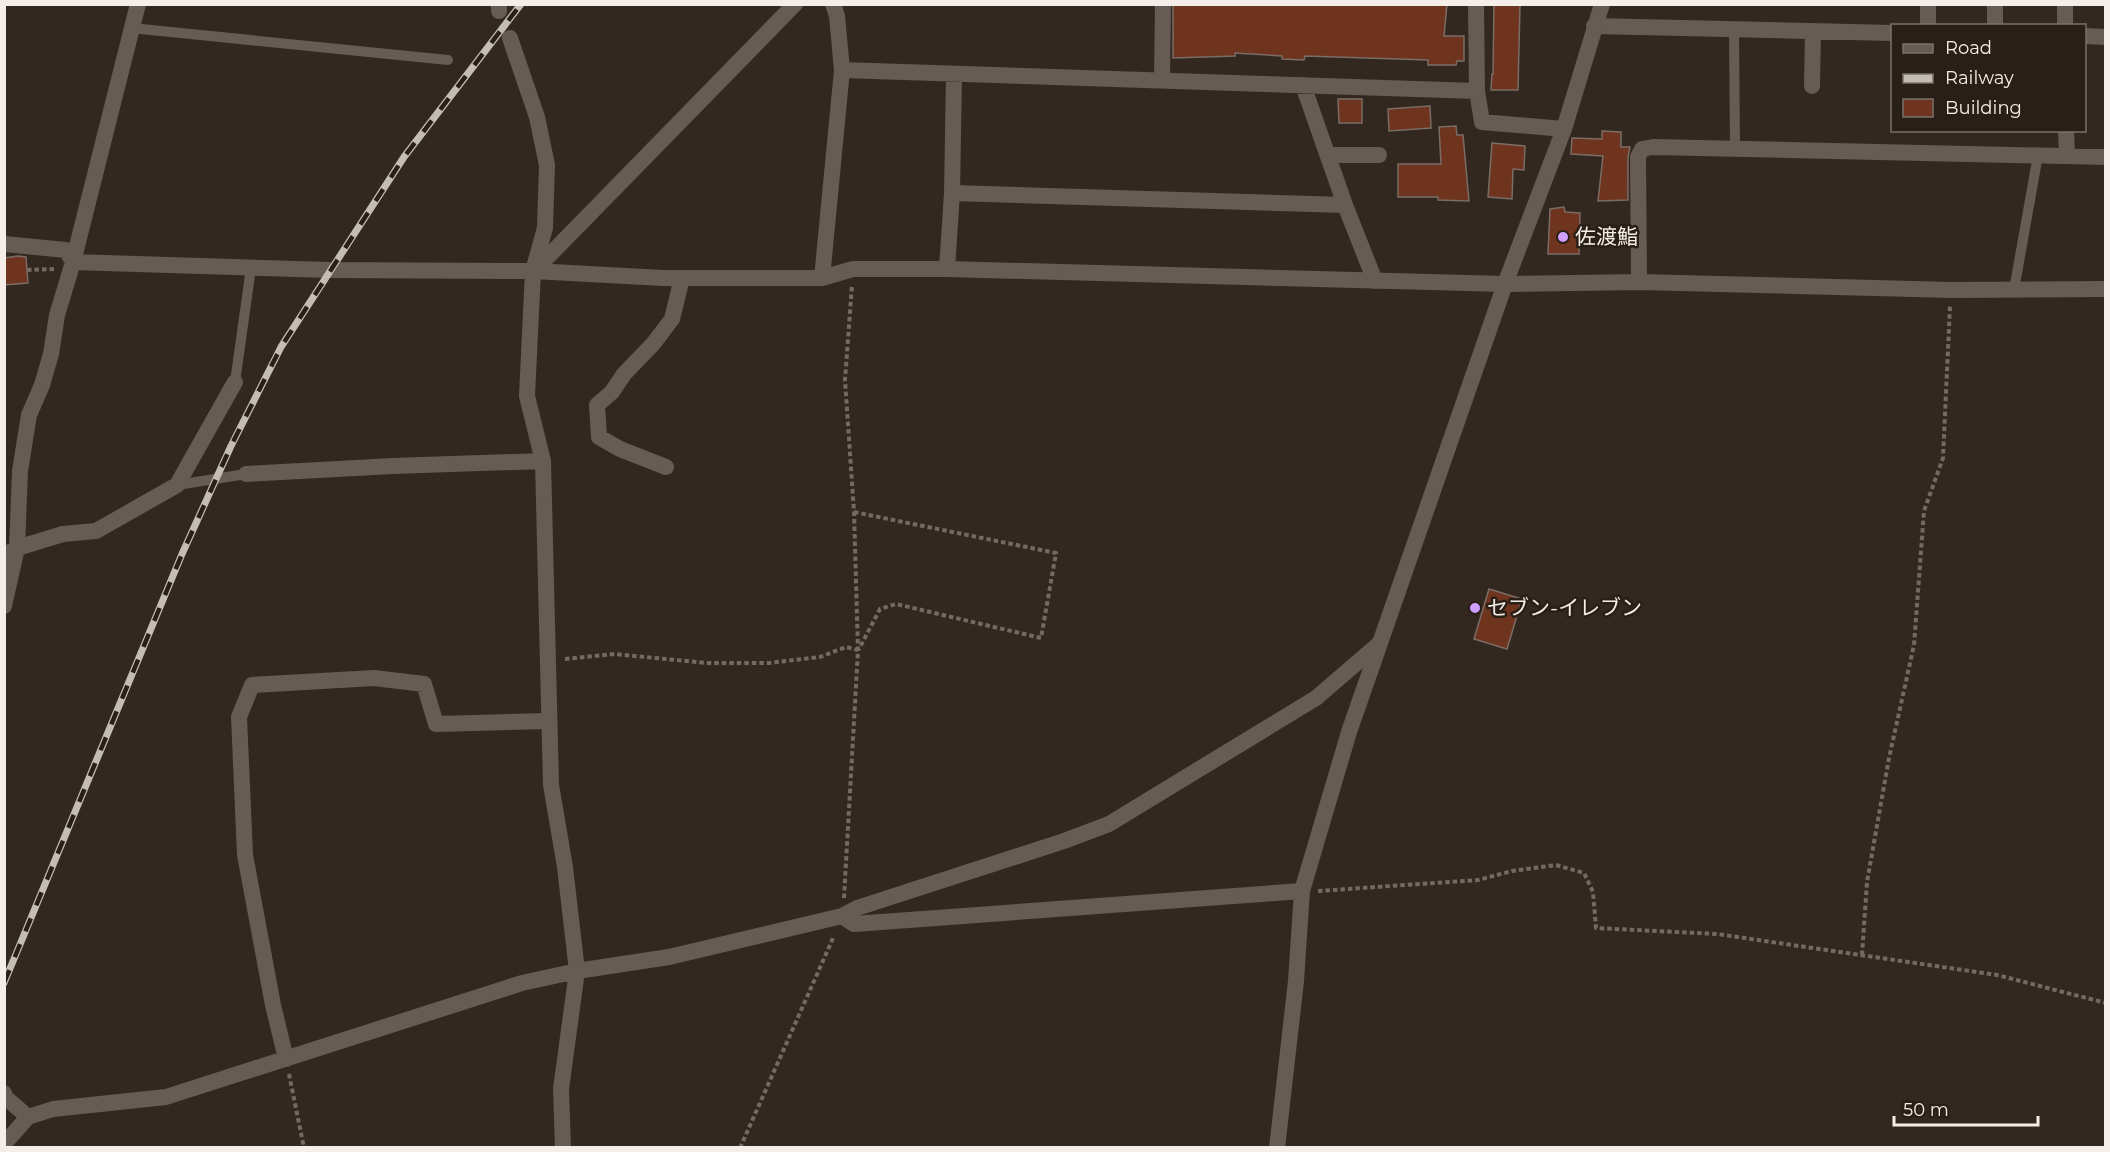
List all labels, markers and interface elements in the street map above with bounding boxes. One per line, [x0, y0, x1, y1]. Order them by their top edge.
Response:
legend [1891, 24, 2086, 132]
text: Road [1945, 37, 1992, 59]
text: Railway [1945, 67, 2014, 89]
text: Building [1945, 97, 2022, 119]
place label: 佐渡鮨 [1575, 224, 1638, 249]
marker: 佐渡鮨 [1556, 230, 1570, 244]
place label: セブン-イレブン [1487, 595, 1642, 620]
marker: セブン-イレブン [1468, 601, 1482, 615]
scale bar [1894, 1089, 2038, 1127]
text: 50 m [1903, 1099, 1949, 1121]

